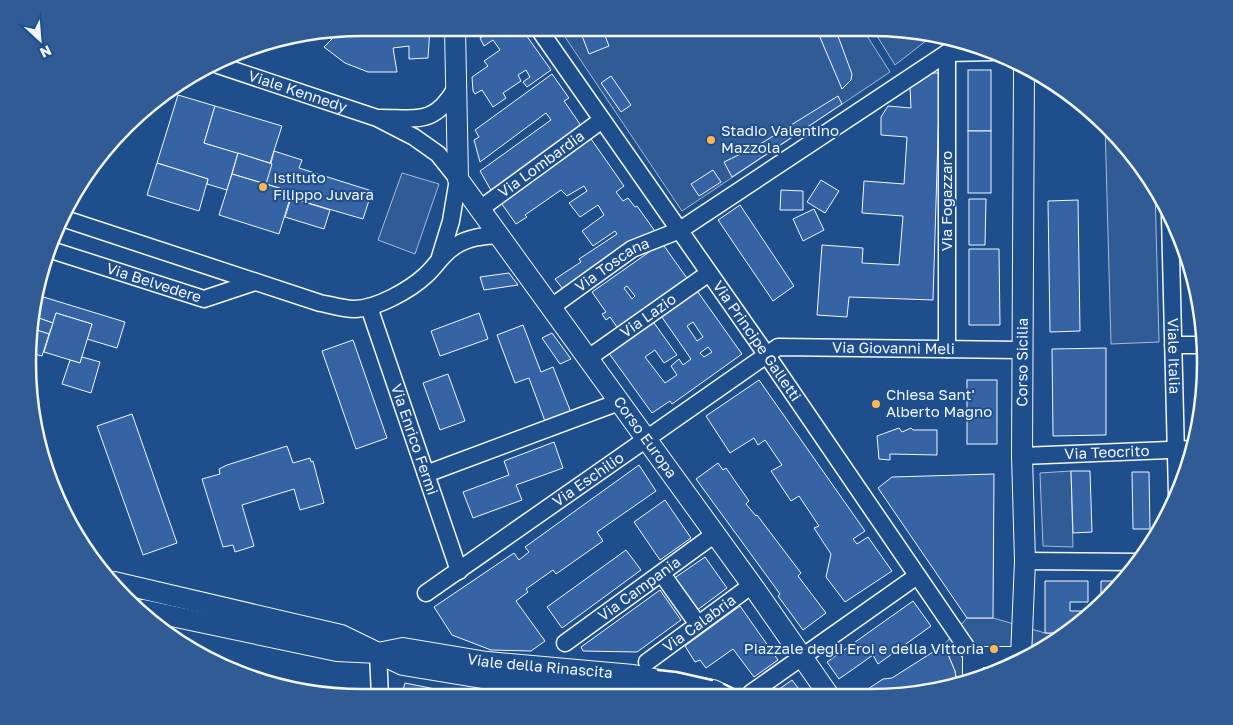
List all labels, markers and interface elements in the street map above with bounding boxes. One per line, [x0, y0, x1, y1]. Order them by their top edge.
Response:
north arrow [15, 15, 65, 65]
text: N [37, 42, 54, 62]
street label: Viale Kennedy [246, 66, 350, 116]
place label: Stadio Valentino Mazzola [721, 121, 839, 156]
street label: Via Lombardia [494, 126, 587, 201]
marker: Stadio Valentino Mazzola [705, 134, 717, 146]
street label: Via Fogazzaro [937, 151, 955, 251]
place label: Istituto Filippo Juvara [273, 168, 374, 203]
marker: Istituto Filippo Juvara [257, 181, 269, 193]
street label: Via Toscana [571, 233, 652, 295]
street label: Via Belvedere [104, 258, 204, 306]
street label: Via Principe Galletti [710, 277, 805, 404]
street label: Via Lazio [616, 289, 679, 341]
street label: Corso Sicilia [1012, 318, 1031, 407]
street label: Viale Italia [1165, 318, 1184, 394]
street label: Via Giovanni Meli [832, 338, 955, 357]
street label: Via Enrico Fermi [388, 381, 442, 497]
place label: Chiesa Sant' Alberto Magno [886, 385, 992, 420]
street label: Corso Europa [610, 392, 681, 481]
marker: Chiesa Sant' Alberto Magno [870, 398, 882, 410]
street label: Via Teocrito [1064, 441, 1150, 462]
street label: Via Eschilio [549, 448, 627, 510]
street label: Via Campania [594, 552, 684, 624]
street label: Via Calabria [659, 590, 739, 655]
place label: Piazzale degli Eroi e della Vittoria [744, 639, 984, 657]
marker: Piazzale degli Eroi e della Vittoria [988, 643, 1000, 655]
street label: Viale della Rinascita [466, 649, 614, 681]

